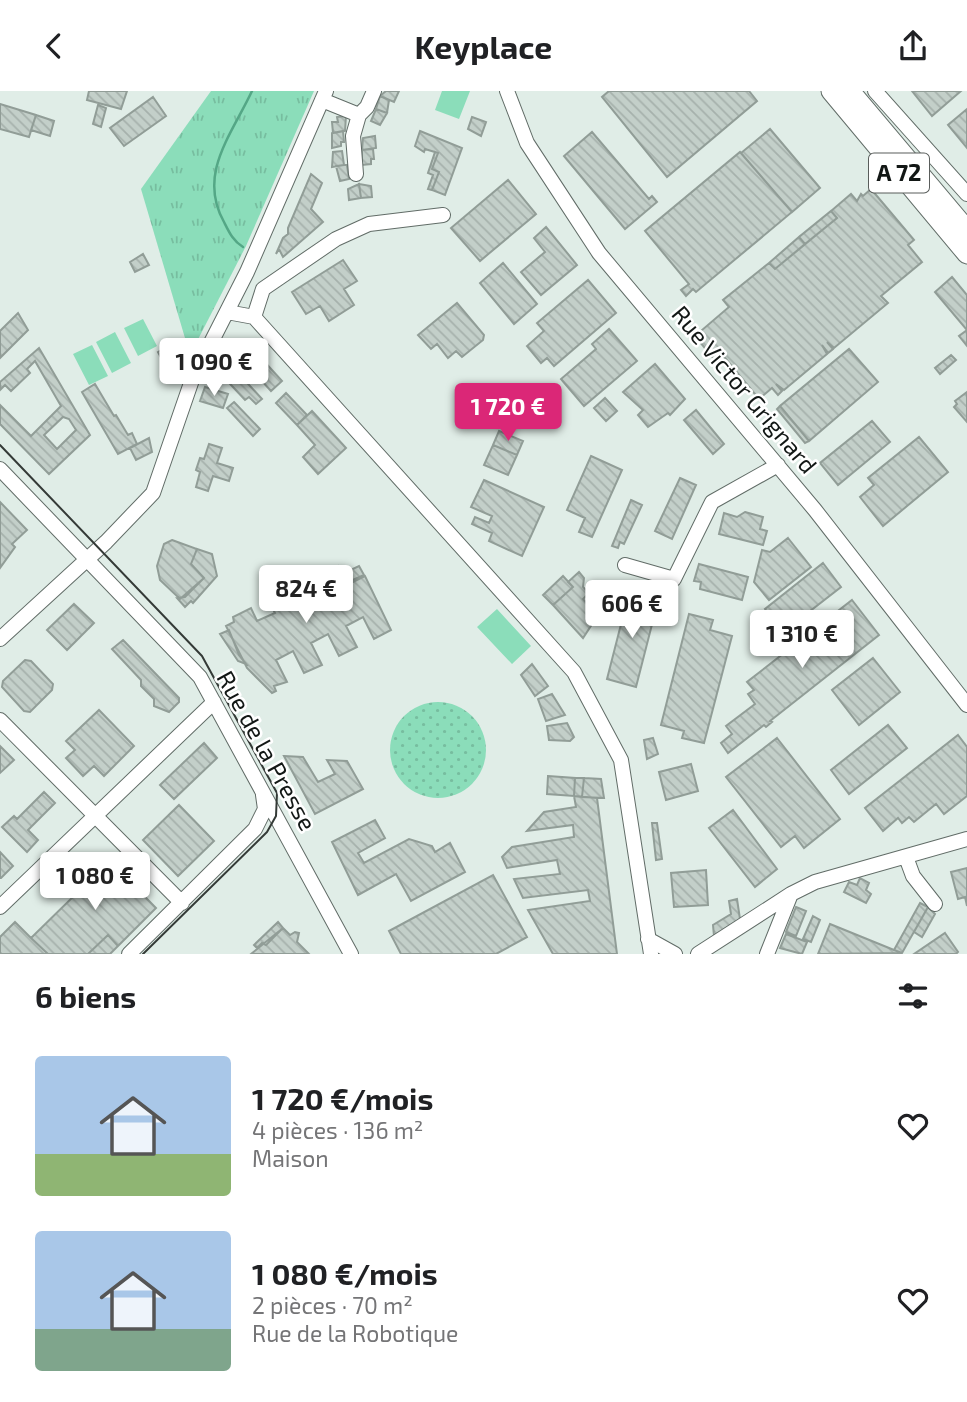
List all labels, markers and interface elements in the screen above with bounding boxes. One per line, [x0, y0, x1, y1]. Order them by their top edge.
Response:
icon: back [35, 27, 73, 65]
text: Keyplace [415, 27, 552, 65]
icon: share [894, 27, 932, 65]
road number: A 72 [869, 153, 929, 193]
street label: Rue Victor Grignard [667, 299, 824, 479]
pin: 1 090 € [149, 338, 279, 398]
text: 1 090 € [175, 347, 253, 375]
pin: 1 720 € [443, 383, 573, 443]
text: 1 720 € [471, 392, 545, 420]
pin: 824 € [257, 566, 355, 625]
text: 824 € [275, 574, 337, 602]
pin: 606 € [583, 581, 681, 640]
text: 606 € [601, 589, 663, 617]
pin: 1 310 € [737, 611, 867, 670]
text: 1 310 € [766, 619, 838, 647]
street label: Rue de la Presse [211, 665, 323, 835]
pin: 1 080 € [30, 853, 160, 912]
text: 1 080 € [56, 861, 134, 889]
icon: filters [894, 977, 932, 1015]
text: 6 biens [35, 978, 136, 1014]
text: 1 720 €/mois [252, 1080, 433, 1116]
icon: home [91, 1084, 175, 1168]
icon: heart [894, 1107, 932, 1145]
text: 4 pièces · 136 m² [252, 1116, 423, 1144]
text: Maison [252, 1144, 329, 1172]
text: 1 080 €/mois [252, 1255, 438, 1291]
icon: home [91, 1259, 175, 1343]
icon: heart [894, 1282, 932, 1320]
text: 2 pièces · 70 m² [252, 1291, 413, 1319]
text: Rue de la Robotique [252, 1319, 458, 1347]

